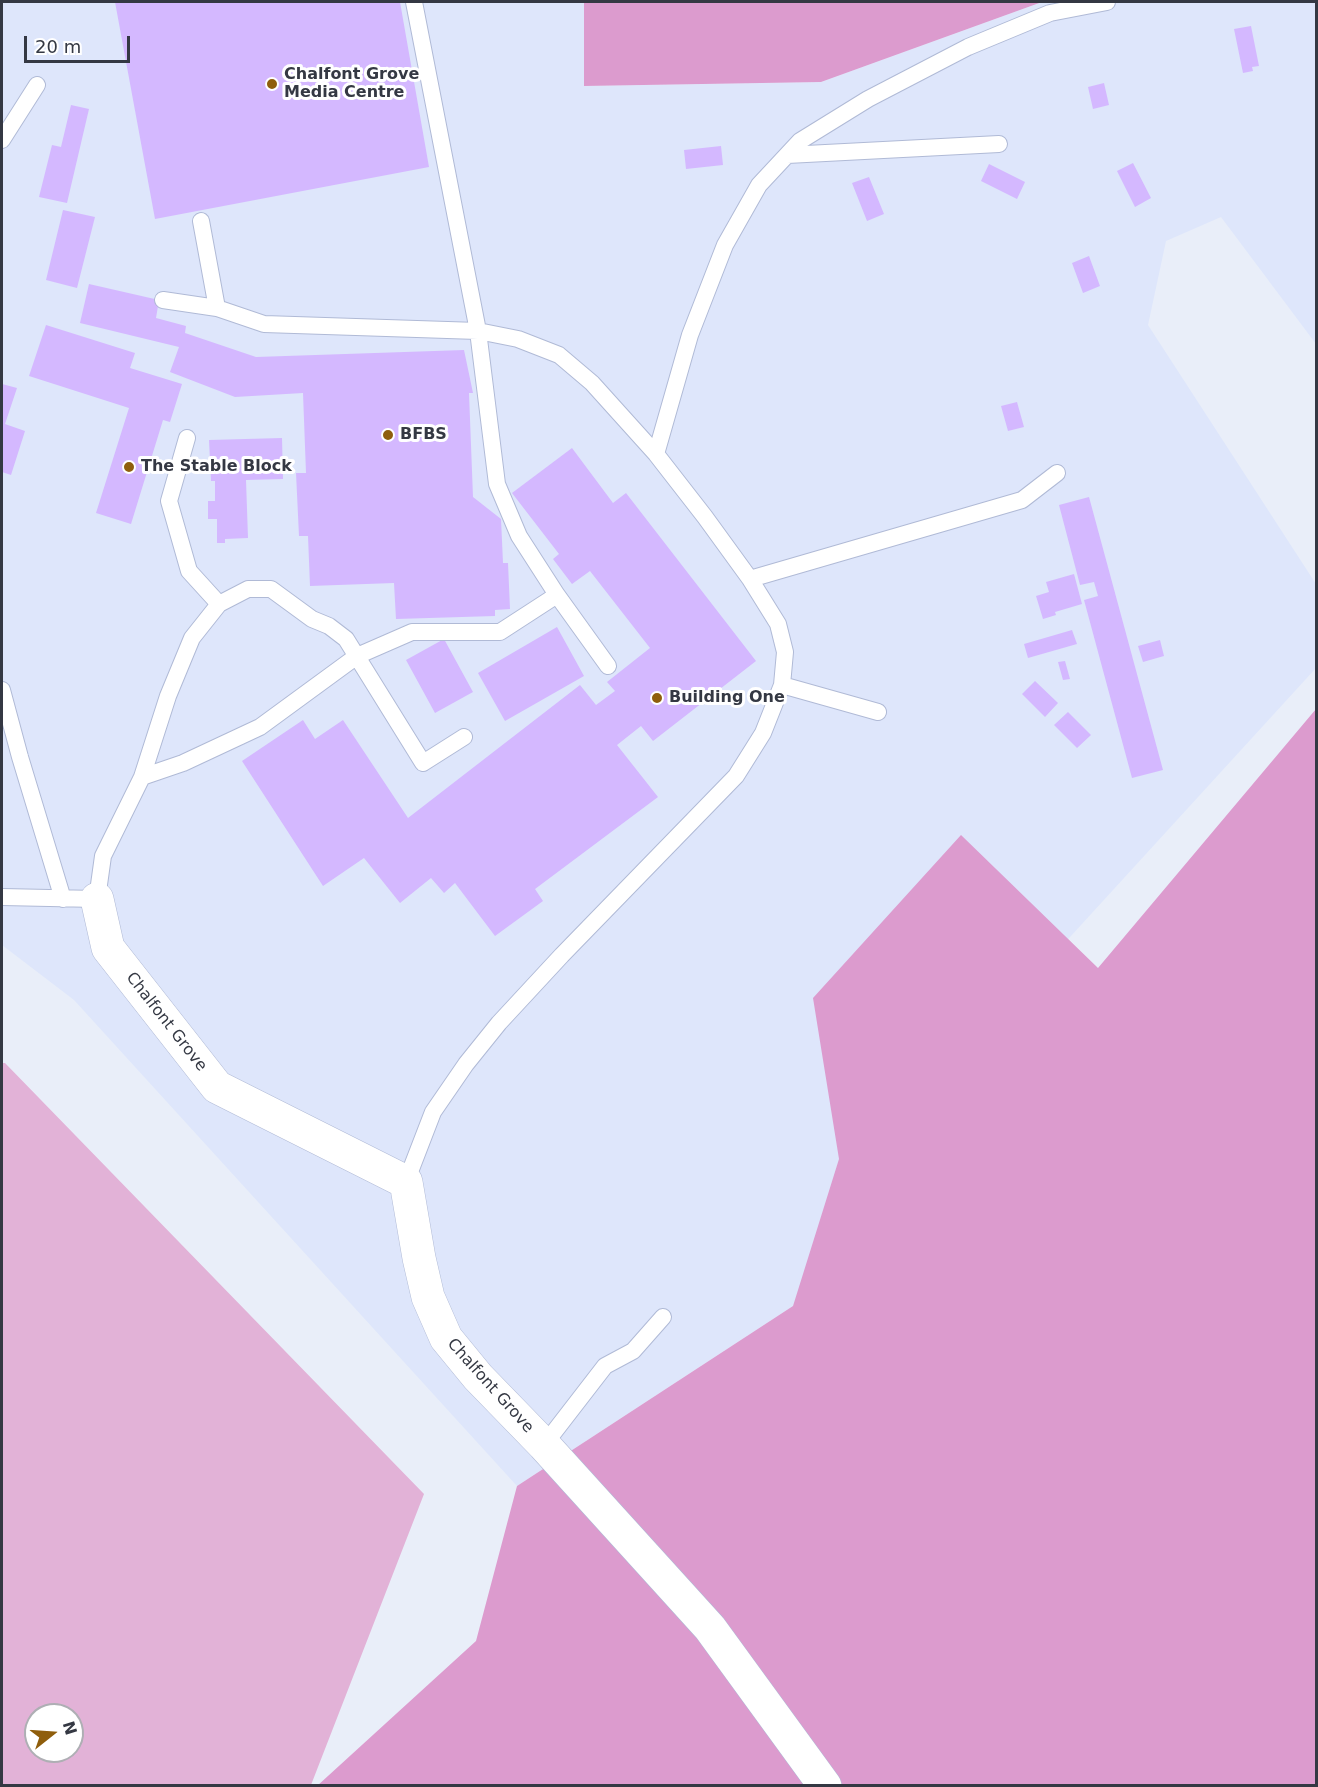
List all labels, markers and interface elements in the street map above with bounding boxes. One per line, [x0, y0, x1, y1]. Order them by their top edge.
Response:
scale bar [27, 24, 134, 62]
text: 20 m [35, 36, 81, 57]
place label: Chalfont Grove Media Centre [284, 65, 419, 103]
marker: Chalfont Grove Media Centre [265, 77, 279, 91]
place label: BFBS [400, 425, 447, 445]
marker: BFBS [381, 428, 395, 442]
place label: The Stable Block [141, 457, 292, 477]
marker: The Stable Block [122, 460, 136, 474]
place label: Building One [669, 688, 785, 708]
marker: Building One [650, 691, 664, 705]
street label: Chalfont Grove [121, 969, 211, 1075]
street label: Chalfont Grove [443, 1335, 537, 1437]
north arrow [24, 1703, 84, 1763]
text: N [59, 1719, 81, 1737]

